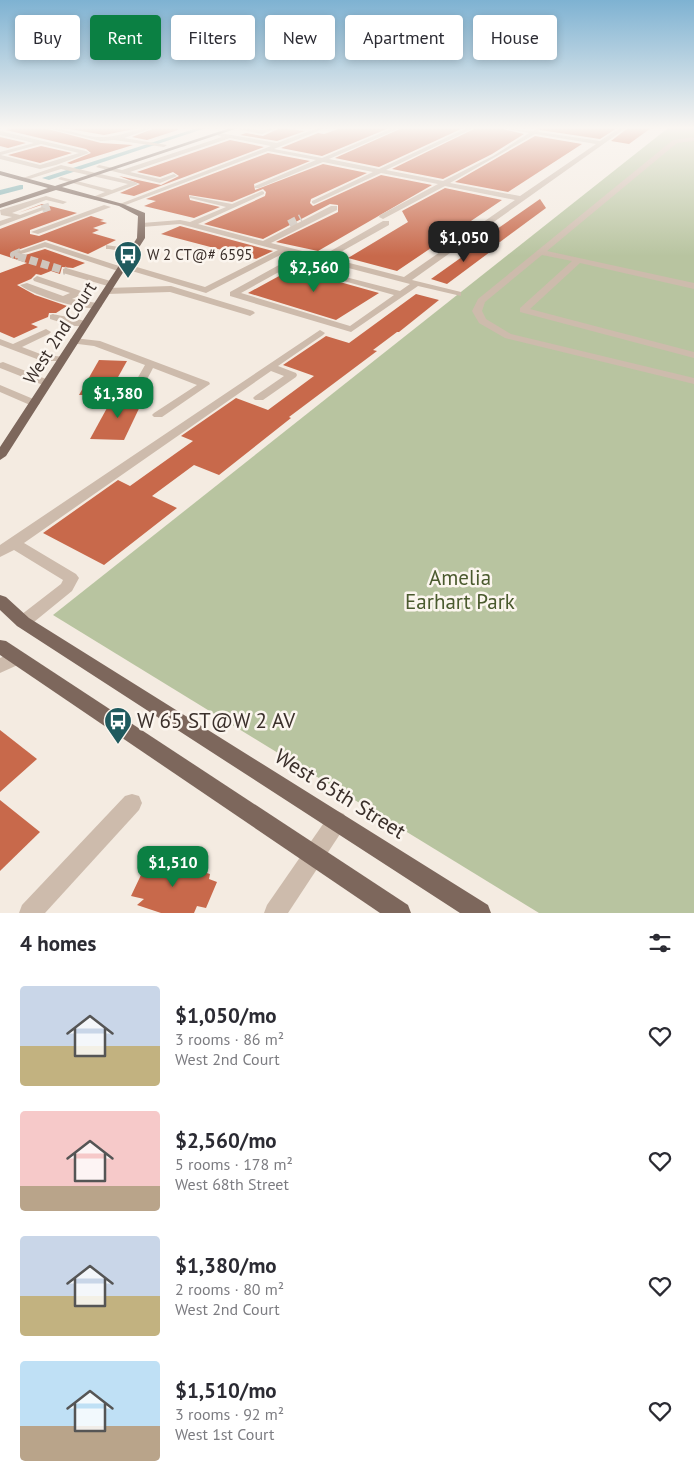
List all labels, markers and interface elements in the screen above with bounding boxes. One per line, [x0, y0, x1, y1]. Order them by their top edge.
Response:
chip: Buy [15, 15, 80, 60]
chip: Rent [90, 15, 161, 60]
chip: Filters [171, 15, 255, 60]
chip: New [265, 15, 335, 60]
chip: Apartment [345, 15, 463, 60]
chip: House [473, 15, 557, 60]
pin: $1,050 [423, 220, 505, 263]
text: $1,050 [439, 227, 489, 247]
bus stop icon: W 2 CT@# 6595 [113, 240, 143, 279]
place label: W 2 CT@# 6595 [147, 245, 253, 264]
pin: $2,560 [273, 250, 355, 293]
text: $2,560 [289, 257, 339, 277]
street label: West 2nd Court [18, 277, 101, 388]
pin: $1,380 [77, 376, 159, 419]
text: $1,380 [93, 383, 143, 403]
park label: Amelia Earhart Park [405, 564, 515, 615]
bus stop icon: W 65 ST@W 2 AV [103, 706, 133, 745]
place label: W 65 ST@W 2 AV [137, 707, 295, 734]
street label: West 65th Street [270, 743, 411, 845]
pin: $1,510 [132, 846, 214, 888]
text: $1,510 [148, 852, 198, 872]
icon: filters [646, 929, 674, 957]
text: 4 homes [20, 930, 96, 957]
text: $1,050/mo [175, 1002, 277, 1029]
icon: home [60, 1006, 120, 1066]
icon: heart [646, 1022, 674, 1050]
text: 3 rooms · 86 m² [175, 1029, 284, 1049]
text: West 2nd Court [175, 1049, 280, 1069]
text: $2,560/mo [175, 1127, 277, 1154]
icon: home [60, 1131, 120, 1191]
icon: heart [646, 1147, 674, 1175]
text: 5 rooms · 178 m² [175, 1154, 293, 1174]
text: West 68th Street [175, 1174, 289, 1194]
text: $1,380/mo [175, 1252, 277, 1279]
icon: home [60, 1256, 120, 1316]
icon: heart [646, 1272, 674, 1300]
text: 2 rooms · 80 m² [175, 1279, 284, 1299]
text: West 2nd Court [175, 1299, 280, 1319]
text: $1,510/mo [175, 1377, 277, 1404]
icon: home [60, 1381, 120, 1441]
icon: heart [646, 1397, 674, 1425]
text: 3 rooms · 92 m² [175, 1404, 284, 1424]
text: West 1st Court [175, 1424, 274, 1444]

